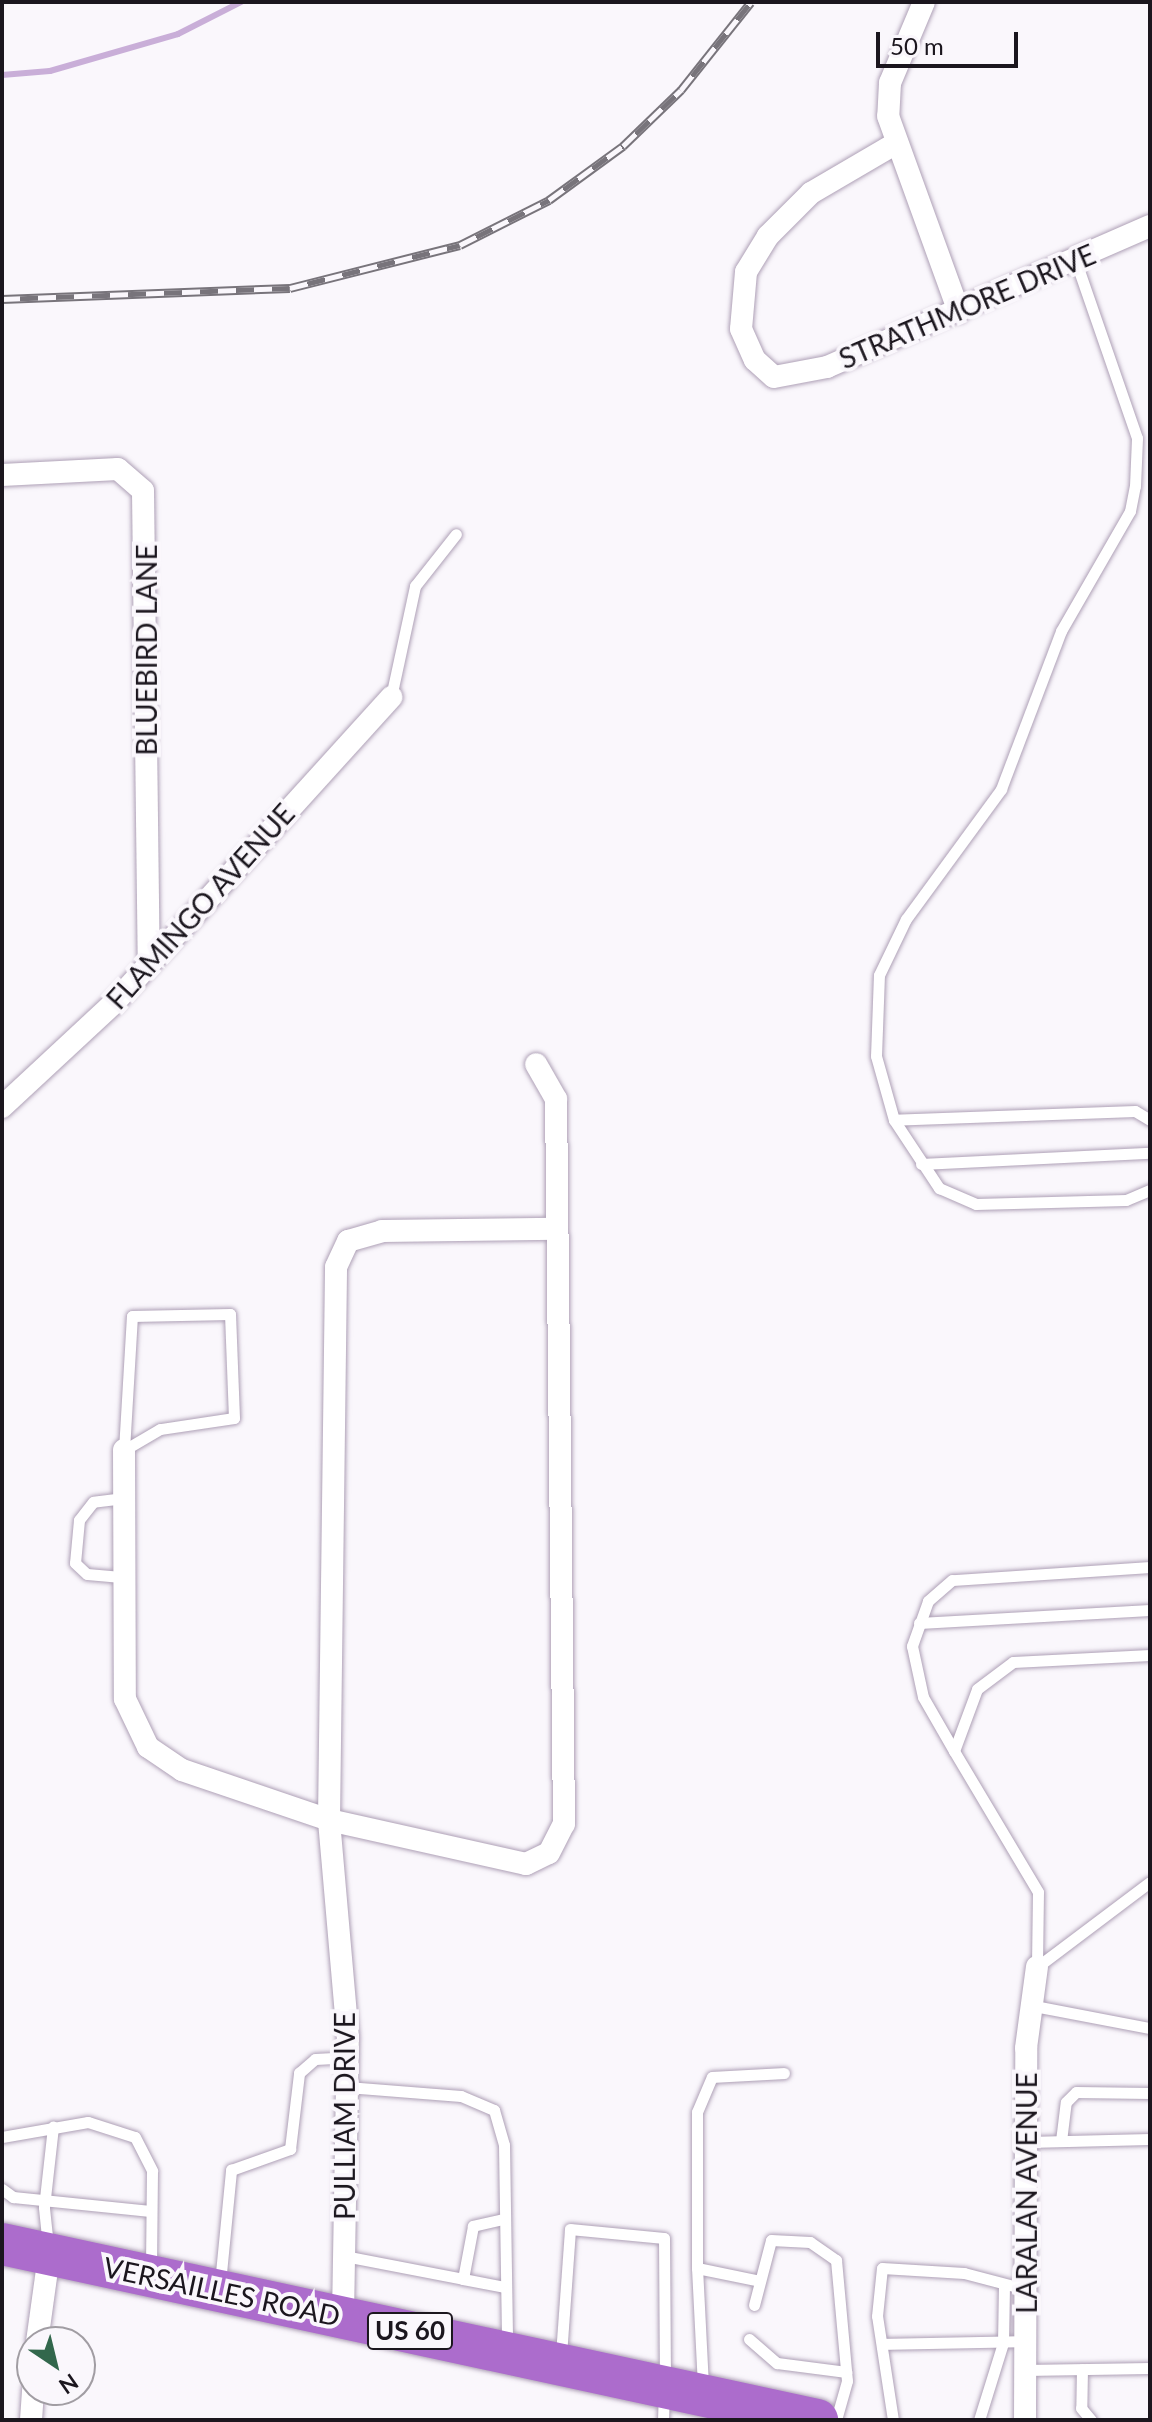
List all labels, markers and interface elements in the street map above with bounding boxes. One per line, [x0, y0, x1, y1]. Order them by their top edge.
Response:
scale bar [880, 16, 1022, 66]
text: 50 m [890, 31, 944, 60]
street label: STRATHMORE DRIVE [834, 237, 1100, 375]
street label: BLUEBIRD LANE [129, 544, 163, 756]
street label: FLAMINGO AVENUE [99, 796, 301, 1016]
street label: PULLIAM DRIVE [327, 2012, 361, 2220]
street label: LARALAN AVENUE [1009, 2072, 1043, 2314]
street label: VERSAILLES ROAD [101, 2250, 343, 2332]
road number: US 60 [366, 2309, 454, 2353]
north arrow [16, 2326, 96, 2406]
text: N [54, 2369, 84, 2400]

